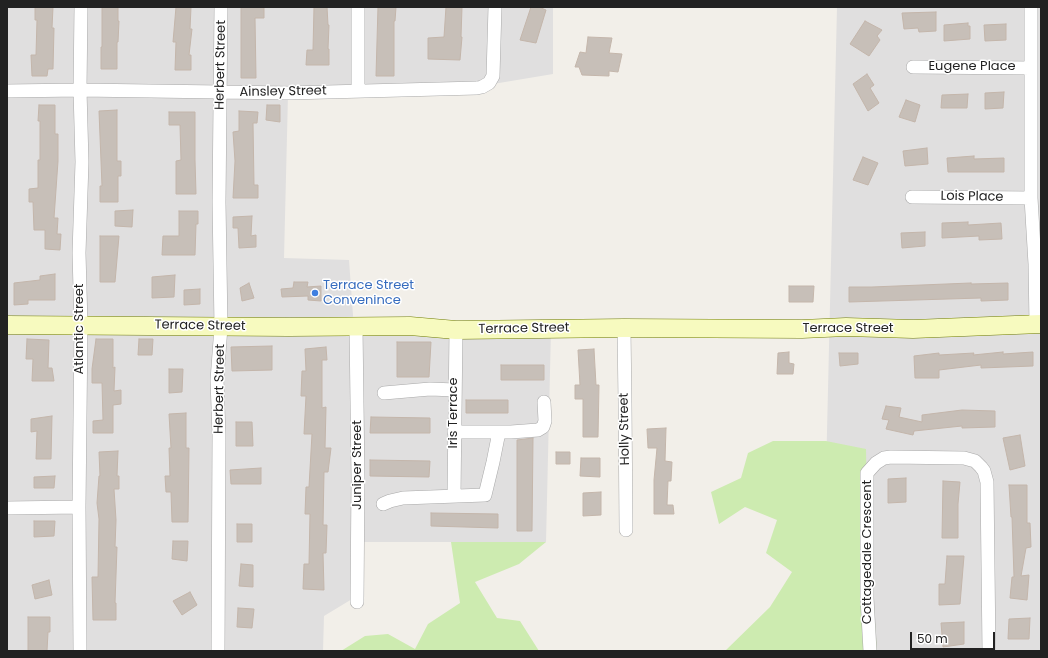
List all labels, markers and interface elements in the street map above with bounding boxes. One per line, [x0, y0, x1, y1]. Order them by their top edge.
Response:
street label: Herbert Street [212, 20, 230, 110]
street label: Eugene Place [928, 59, 1016, 75]
street label: Ainsley Street [239, 83, 327, 101]
street label: Lois Place [940, 189, 1004, 205]
place label: Terrace Street Convenince [323, 278, 414, 309]
street label: Atlantic Street [72, 283, 88, 375]
marker: Terrace Street Convenince [310, 288, 320, 298]
street label: Terrace Street [154, 317, 246, 335]
street label: Terrace Street [478, 320, 570, 338]
street label: Terrace Street [802, 321, 894, 337]
street label: Herbert Street [211, 344, 229, 434]
street label: Iris Terrace [446, 377, 462, 449]
street label: Holly Street [617, 393, 633, 465]
street label: Juniper Street [350, 420, 366, 510]
street label: Cottagedale Crescent [860, 480, 876, 624]
scale bar [912, 624, 997, 650]
text: 50 m [917, 630, 948, 647]

